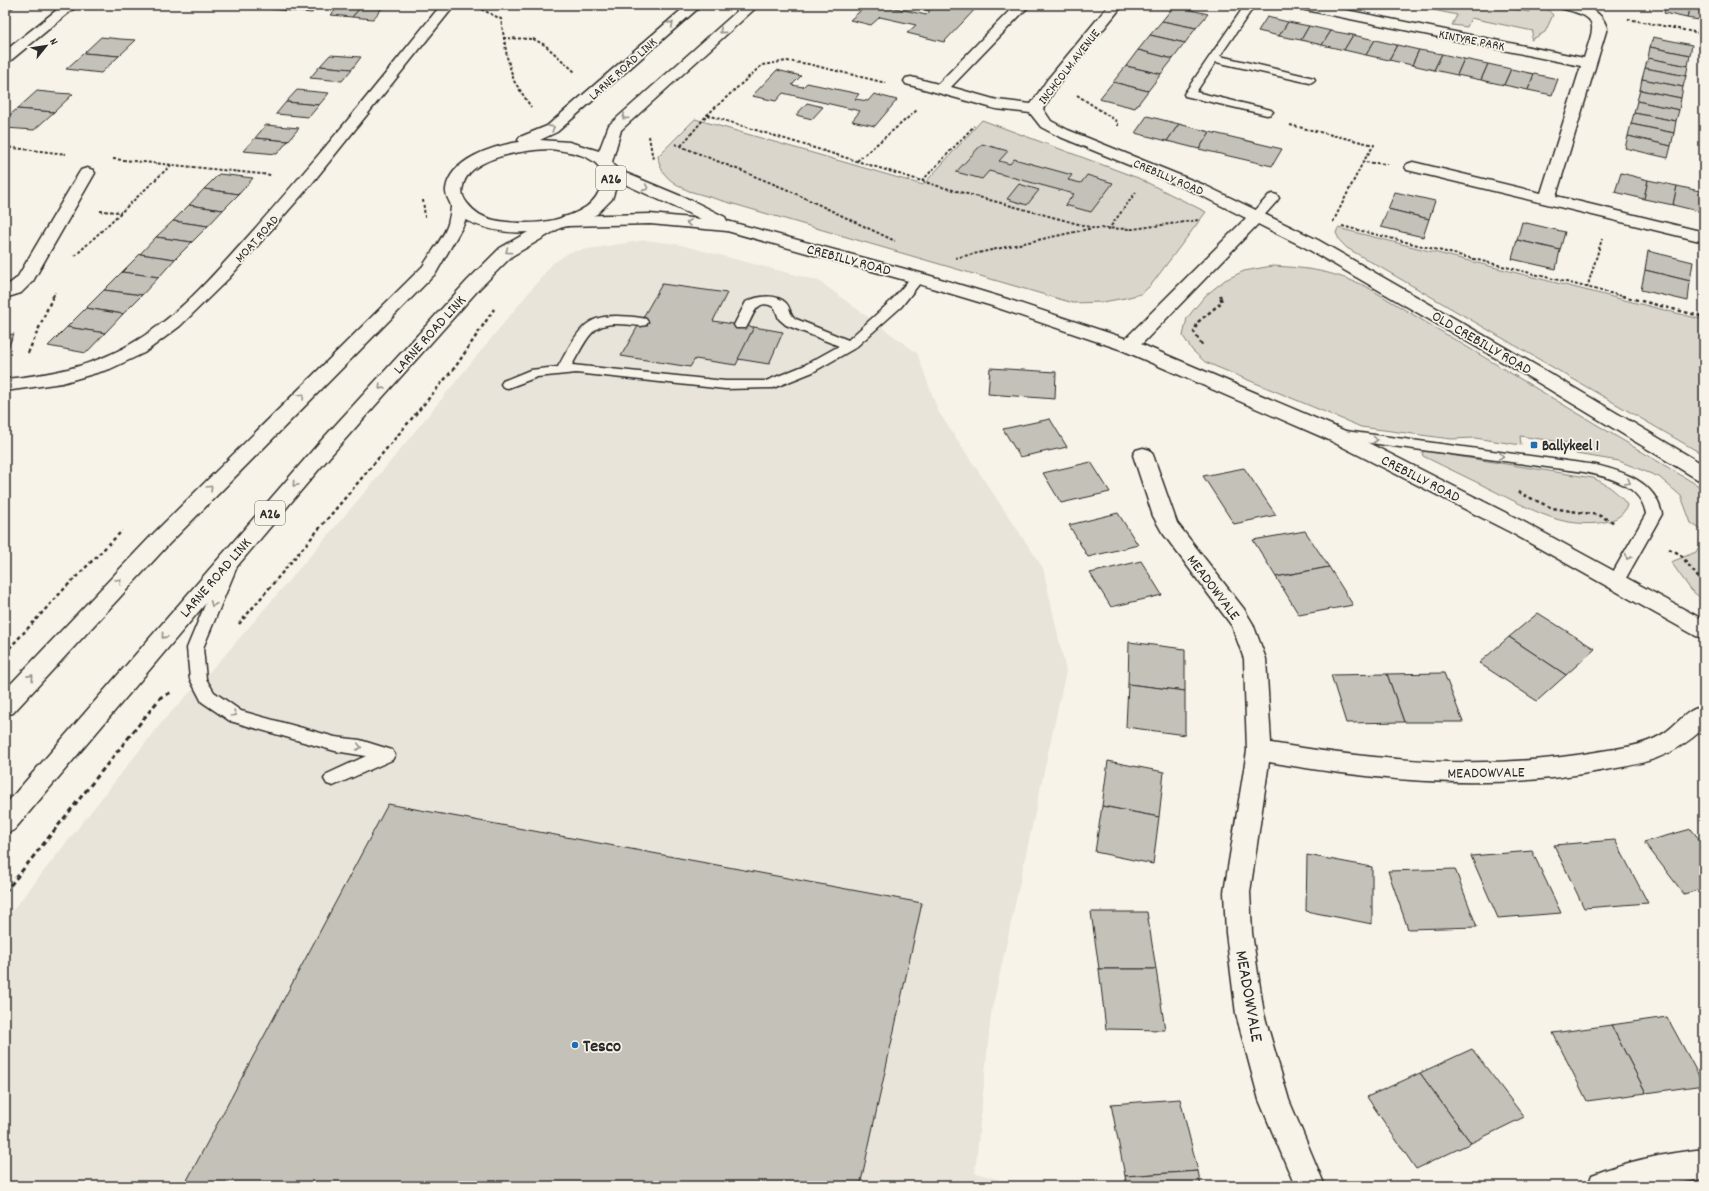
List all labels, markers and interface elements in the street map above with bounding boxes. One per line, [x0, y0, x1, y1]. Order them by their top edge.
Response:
one-way arrow [667, 22, 674, 29]
north arrow [26, 26, 66, 66]
one-way arrow [720, 26, 727, 33]
street label: INCHCOLM AVENUE [1034, 26, 1106, 109]
street label: KINTYRE PARK [1437, 26, 1506, 57]
street label: LARNE ROAD LINK [585, 34, 662, 106]
text: N [45, 36, 61, 49]
one-way arrow [623, 113, 630, 120]
one-way arrow [548, 126, 555, 133]
street label: CREBILLY ROAD [1130, 155, 1206, 202]
road number: A26 [596, 166, 626, 190]
one-way arrow [642, 183, 650, 191]
street label: MOAT ROAD [231, 212, 284, 268]
one-way arrow [686, 218, 692, 227]
street label: CREBILLY ROAD [804, 239, 893, 283]
one-way arrow [505, 247, 512, 254]
street label: LARNE ROAD LINK [389, 291, 472, 380]
street label: OLD CREBILLY ROAD [1427, 306, 1535, 381]
one-way arrow [378, 382, 386, 390]
one-way arrow [297, 393, 305, 401]
one-way arrow [1372, 435, 1378, 444]
place label: Ballykeel 1 [1542, 436, 1599, 458]
marker: Ballykeel 1 [1529, 440, 1539, 450]
street label: CREBILLY ROAD [1377, 450, 1464, 509]
one-way arrow [1498, 451, 1504, 460]
one-way arrow [1624, 477, 1631, 484]
one-way arrow [292, 480, 299, 487]
one-way arrow [205, 485, 213, 493]
road number: A26 [255, 501, 285, 525]
street label: LARNE ROAD LINK [176, 533, 258, 623]
street label: MEADOWVALE [1180, 551, 1244, 626]
one-way arrow [1626, 553, 1633, 560]
one-way arrow [114, 578, 122, 586]
one-way arrow [210, 601, 218, 608]
one-way arrow [162, 631, 169, 639]
one-way arrow [26, 674, 33, 681]
one-way arrow [230, 709, 237, 716]
one-way arrow [356, 742, 362, 751]
street label: MEADOWVALE [1447, 762, 1525, 786]
street label: MEADOWVALE [1227, 949, 1268, 1044]
place label: Tesco [583, 1035, 621, 1060]
marker: Tesco [570, 1040, 580, 1050]

